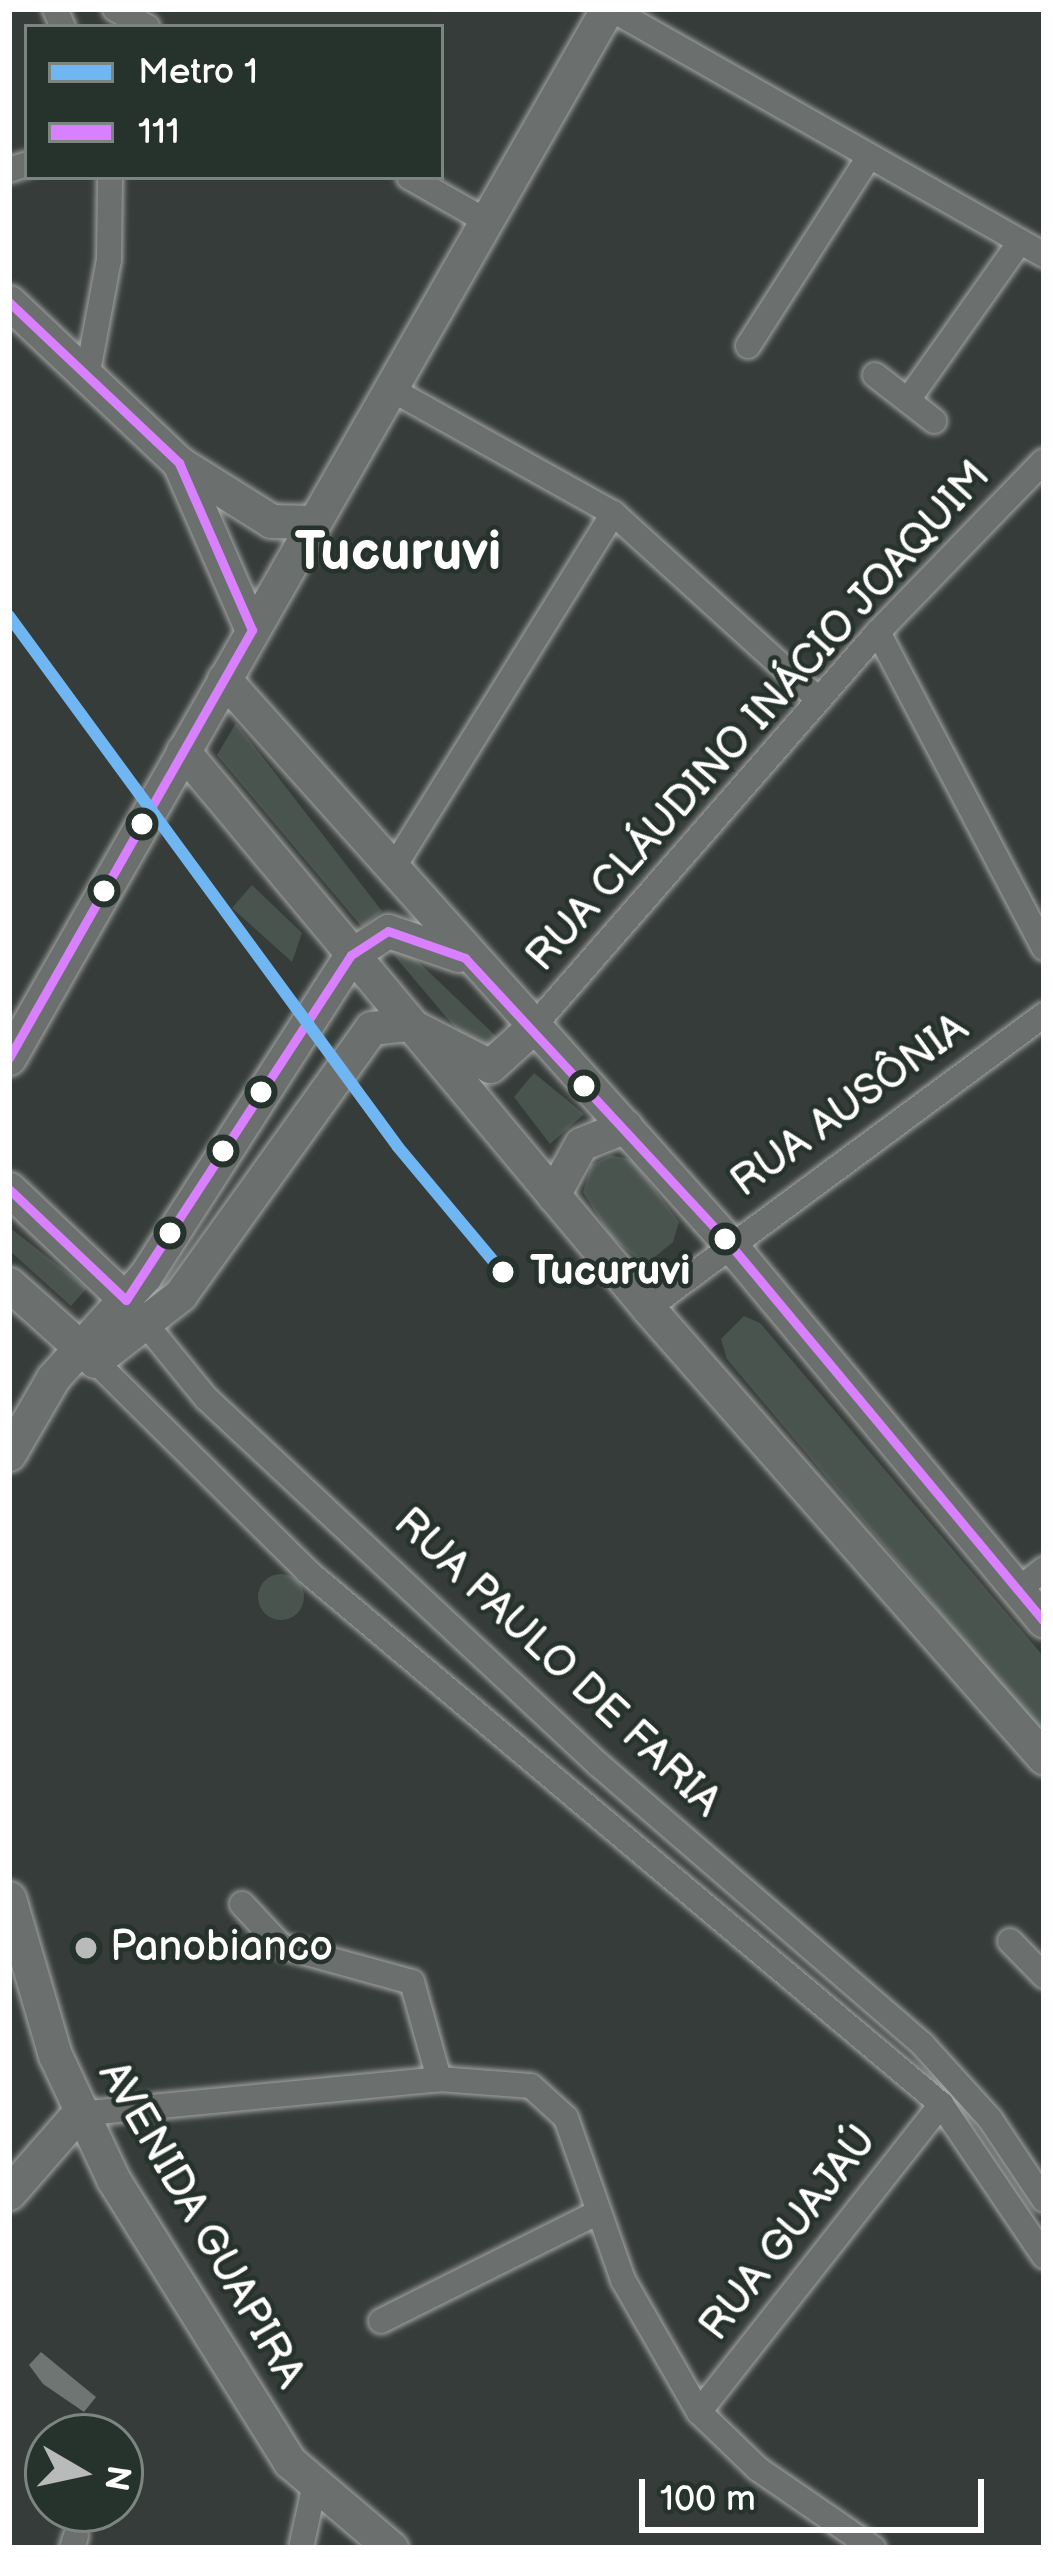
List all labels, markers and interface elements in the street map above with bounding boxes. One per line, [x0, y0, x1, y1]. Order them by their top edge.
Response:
legend [24, 24, 444, 180]
text: Metro 1 [138, 51, 258, 94]
text: 111 [138, 111, 180, 154]
street label: RUA CLÁUDINO INÁCIO JOAQUIM [516, 451, 1002, 983]
district label: Tucuruvi [295, 521, 501, 585]
unlabelled marker [131, 813, 153, 835]
unlabelled marker [93, 880, 115, 902]
street label: RUA AUSÔNIA [722, 1003, 978, 1209]
unlabelled marker [573, 1075, 595, 1097]
unlabelled marker [250, 1081, 272, 1103]
unlabelled marker [212, 1140, 234, 1162]
unlabelled marker [159, 1222, 181, 1244]
unlabelled marker [714, 1228, 736, 1250]
place label: Tucuruvi [530, 1247, 691, 1297]
marker: Tucuruvi [487, 1256, 519, 1288]
street label: RUA PAULO DE FARIA [383, 1498, 731, 1828]
place label: Panobianco [110, 1923, 333, 1973]
marker: Panobianco [73, 1935, 99, 1961]
street label: AVENIDA GUAPIRA [87, 2053, 315, 2397]
street label: RUA GUAJAÚ [690, 2117, 888, 2351]
north arrow [24, 2413, 144, 2533]
scale bar [645, 2455, 990, 2529]
text: N [95, 2463, 138, 2494]
text: 100 m [660, 2478, 756, 2521]

